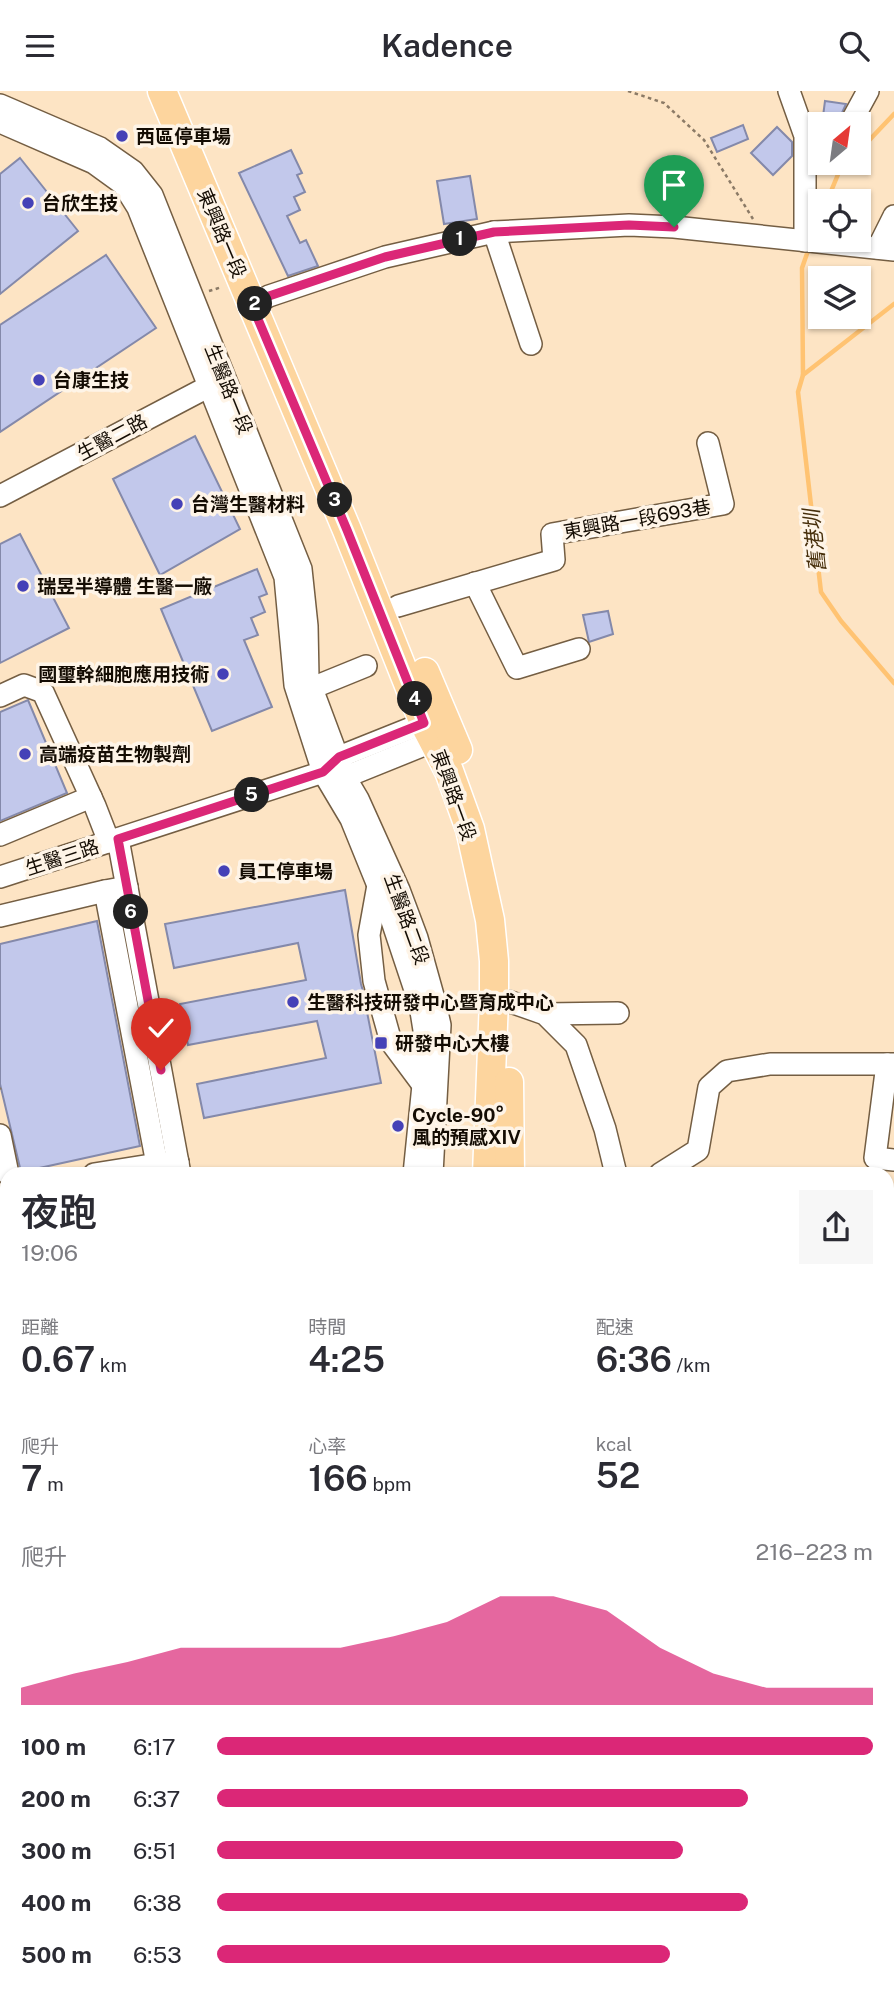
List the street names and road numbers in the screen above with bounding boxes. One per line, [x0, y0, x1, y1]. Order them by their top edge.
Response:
street label: 東興路一段 [193, 185, 251, 281]
street label: 生醫路一段 [201, 341, 257, 437]
street label: 生醫二路 [73, 409, 151, 465]
street label: 東興路一段693巷 [562, 495, 712, 543]
street label: 東興路一段 [427, 747, 481, 843]
street label: 生醫三路 [22, 835, 102, 879]
street label: 生醫路二段 [380, 871, 434, 967]

